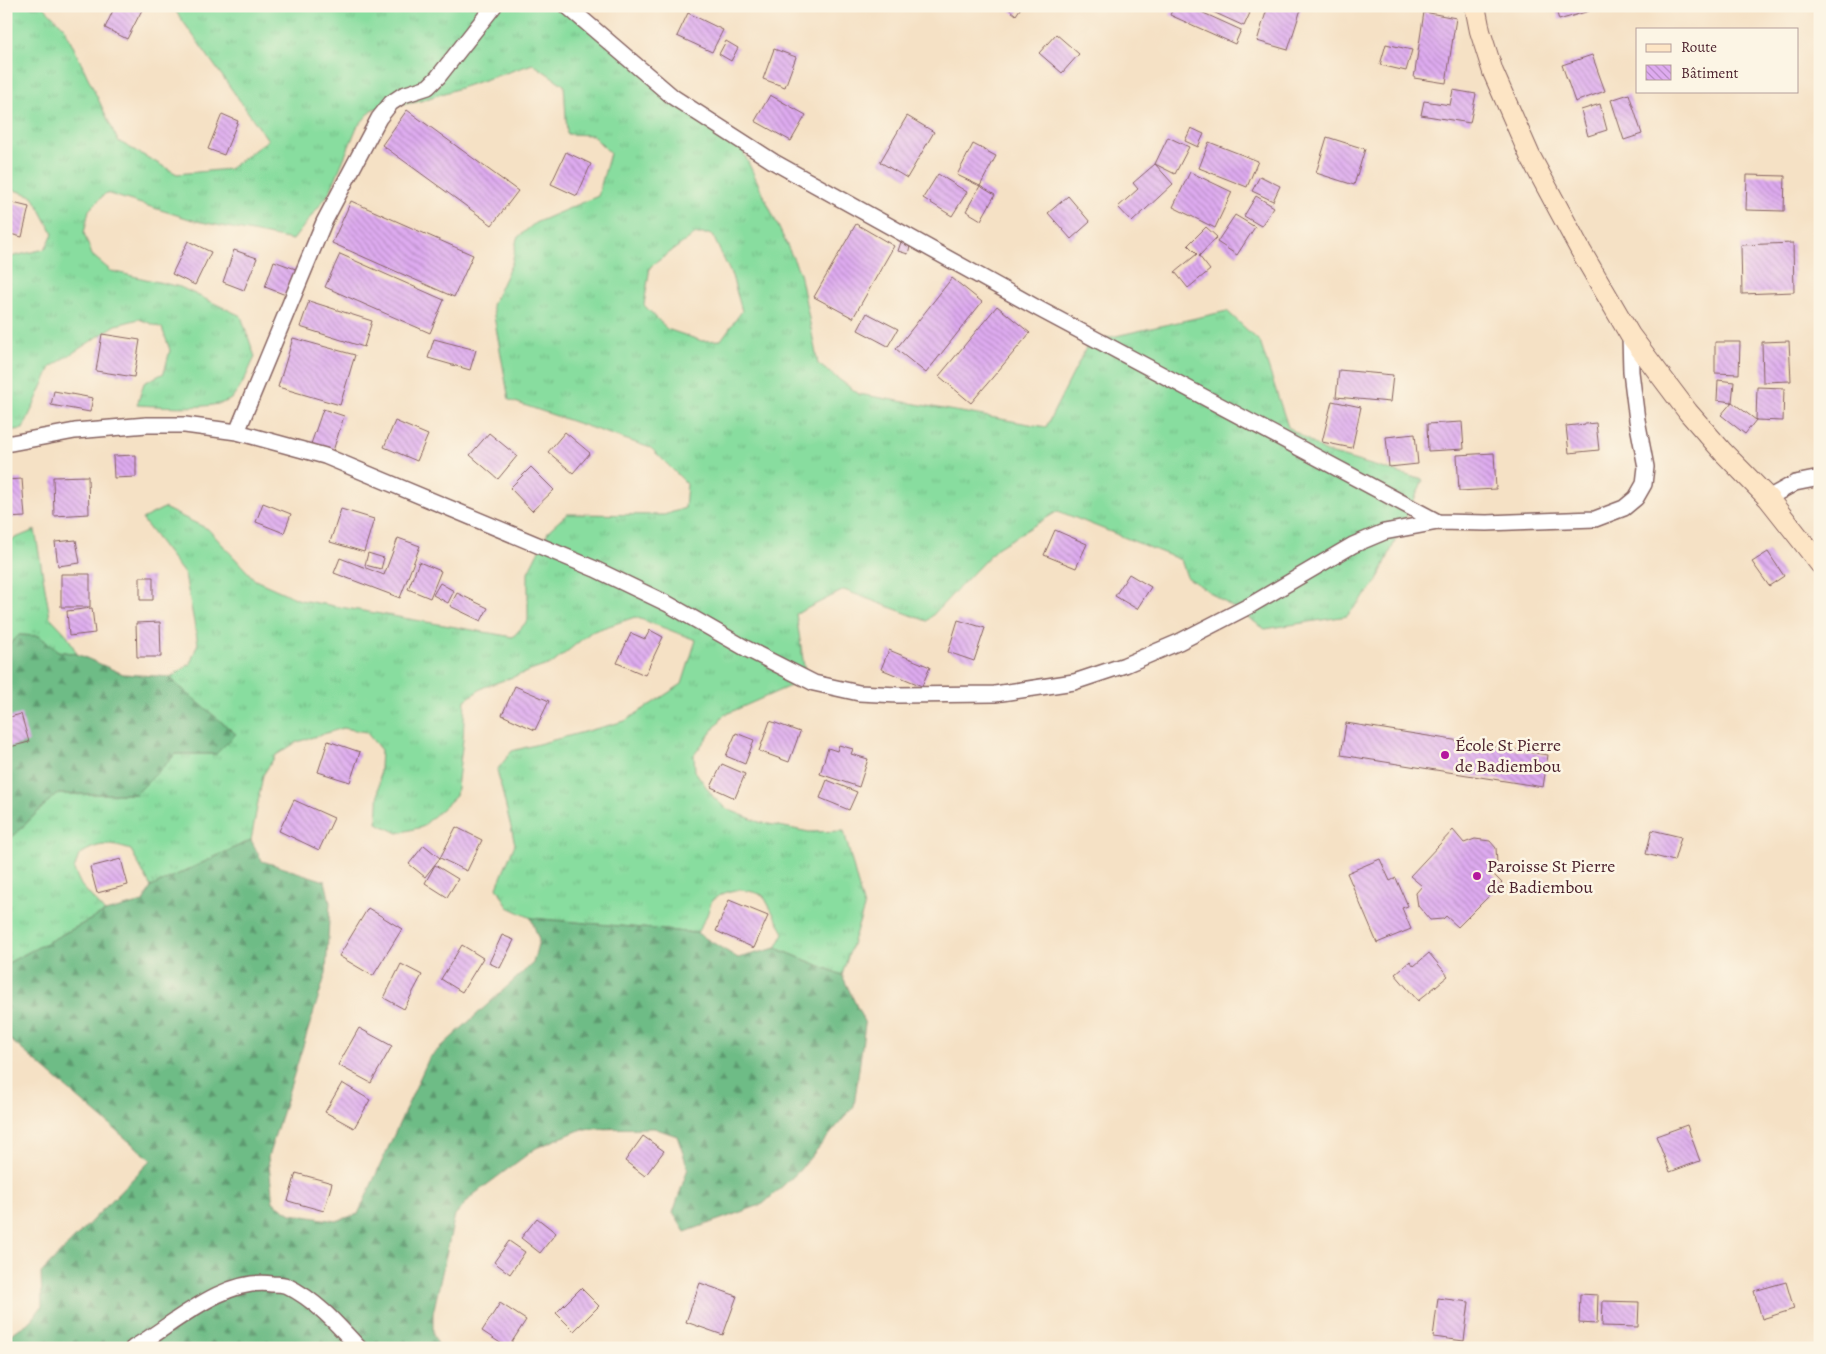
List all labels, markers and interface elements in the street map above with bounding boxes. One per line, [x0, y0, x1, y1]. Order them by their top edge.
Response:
legend [1636, 28, 1798, 92]
text: Route [1681, 37, 1717, 57]
text: Bâtiment [1681, 63, 1739, 83]
place label: École St Pierre de Badiembou [1455, 733, 1561, 778]
marker: École St Pierre de Badiembou [1439, 749, 1451, 761]
place label: Paroisse St Pierre de Badiembou [1487, 854, 1615, 899]
marker: Paroisse St Pierre de Badiembou [1471, 870, 1483, 882]

